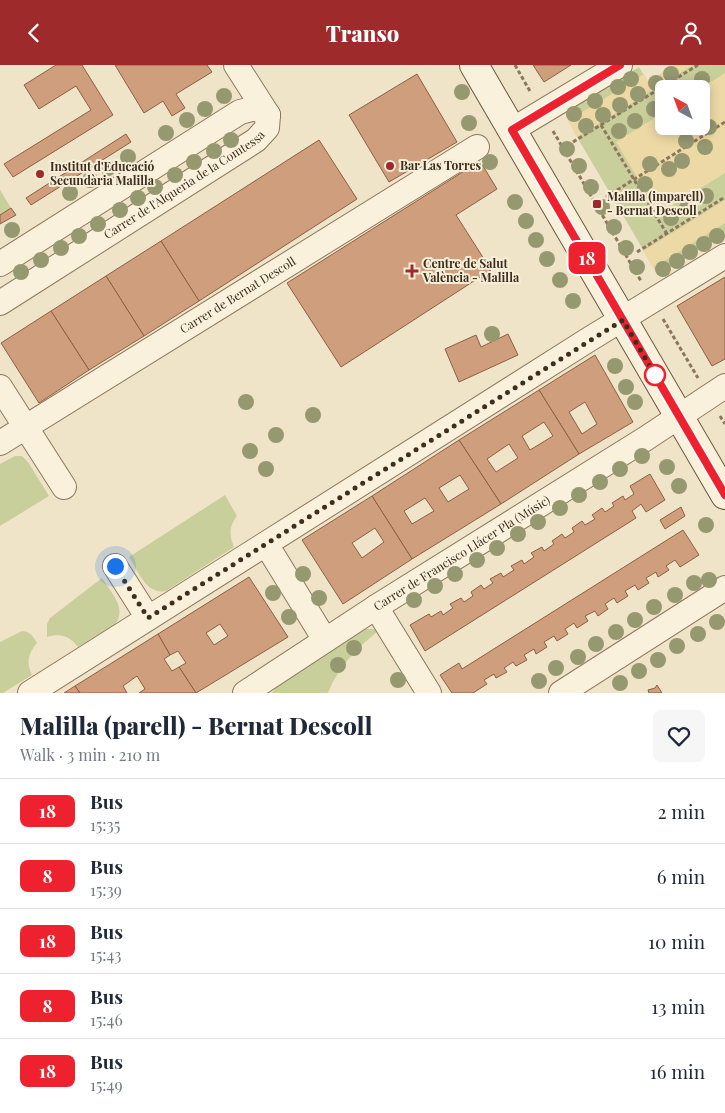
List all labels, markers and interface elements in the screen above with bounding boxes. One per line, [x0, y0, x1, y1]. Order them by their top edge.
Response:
text: Transo [326, 18, 399, 48]
icon: back [20, 19, 48, 47]
icon: person [677, 19, 705, 47]
north arrow [655, 80, 710, 135]
map controls [655, 80, 710, 135]
street label: Carrer de l'Alqueria de la Comtessa [100, 127, 268, 242]
place label: Bar Las Torres [400, 157, 481, 173]
place label: Institut d'Educació Secundària Malilla [50, 158, 155, 188]
marker: Bar Las Torres [384, 160, 396, 172]
marker: Institut d'Educació Secundària Malilla [34, 168, 46, 180]
place label: Malilla (imparell) - Bernat Descoll [607, 188, 703, 218]
marker: Malilla (imparell) - Bernat Descoll [591, 198, 603, 210]
line badge: 18 [564, 242, 610, 274]
text: 18 [579, 246, 596, 270]
street label: Carrer de Bernat Descoll [177, 252, 299, 336]
place label: Centre de Salut València - Malilla [422, 255, 520, 285]
marker: Centre de Salut València - Malilla [405, 264, 419, 278]
unlabelled marker [644, 364, 666, 386]
street label: Carrer de Francisco Llácer Pla (Músic) [370, 491, 553, 614]
your location [103, 554, 128, 579]
text: Malilla (parell) - Bernat Descoll [20, 709, 372, 741]
button: heart [653, 710, 705, 762]
text: Walk · 3 min · 210 m [20, 744, 160, 765]
text: Bus [90, 788, 123, 814]
text: 2 min [657, 798, 705, 824]
text: 18 [39, 799, 56, 823]
text: 15:35 [90, 814, 120, 835]
text: Bus [90, 853, 123, 879]
text: 6 min [657, 863, 705, 889]
text: 8 [42, 864, 53, 888]
text: 15:39 [90, 879, 122, 900]
text: Bus [90, 918, 123, 944]
text: 10 min [648, 928, 705, 954]
text: 18 [39, 929, 56, 953]
text: 15:43 [90, 944, 121, 965]
text: Bus [90, 983, 123, 1009]
text: 13 min [651, 993, 705, 1019]
text: 8 [42, 994, 53, 1018]
text: 15:46 [90, 1009, 123, 1030]
text: Bus [90, 1048, 123, 1074]
text: 16 min [650, 1058, 705, 1084]
text: 18 [39, 1059, 56, 1083]
text: 15:49 [90, 1074, 123, 1095]

